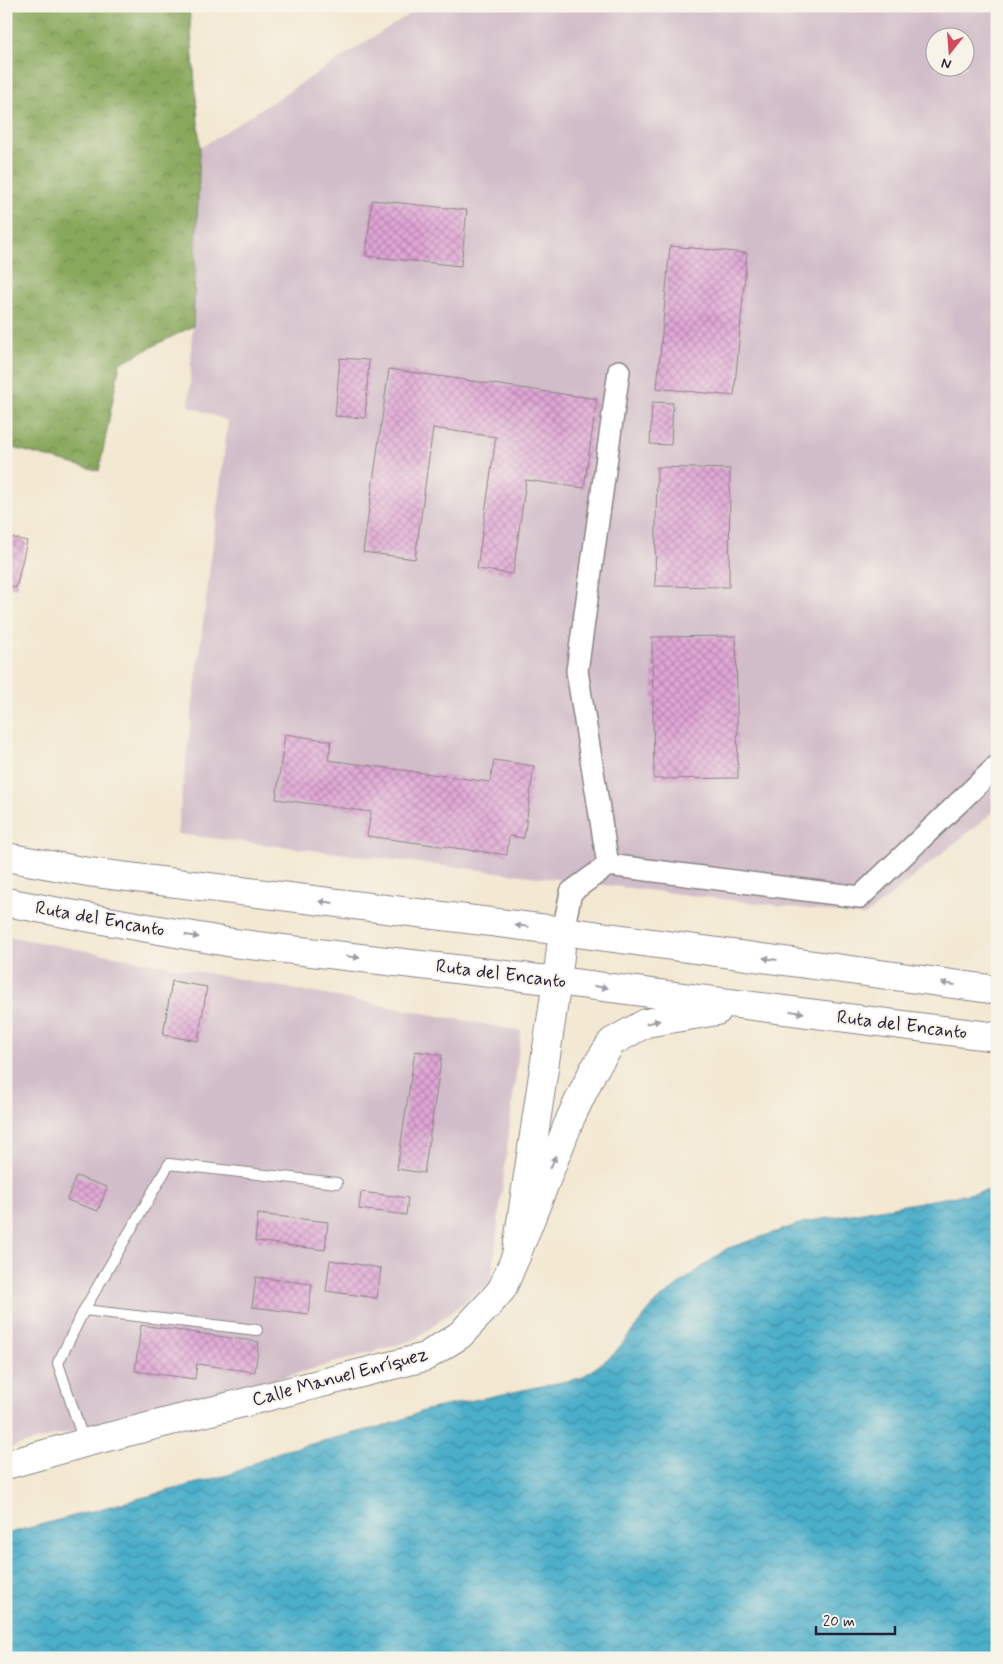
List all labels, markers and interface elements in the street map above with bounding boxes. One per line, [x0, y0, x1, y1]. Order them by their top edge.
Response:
north arrow [926, 28, 976, 78]
text: N [939, 54, 954, 73]
street label: Ruta del Encanto [33, 895, 167, 943]
one-way arrow [318, 898, 334, 906]
one-way arrow [514, 922, 530, 930]
one-way arrow [184, 932, 200, 940]
one-way arrow [345, 953, 361, 961]
street label: Ruta del Encanto [434, 954, 568, 994]
one-way arrow [762, 955, 778, 963]
one-way arrow [940, 979, 956, 987]
one-way arrow [593, 983, 609, 991]
street label: Ruta del Encanto [835, 1005, 969, 1045]
one-way arrow [789, 1008, 805, 1016]
one-way arrow [646, 1018, 661, 1026]
one-way arrow [550, 1155, 558, 1169]
street label: Calle Manuel Enríquez [249, 1342, 431, 1412]
scale bar [816, 1604, 894, 1636]
text: 20 m [823, 1612, 855, 1632]

